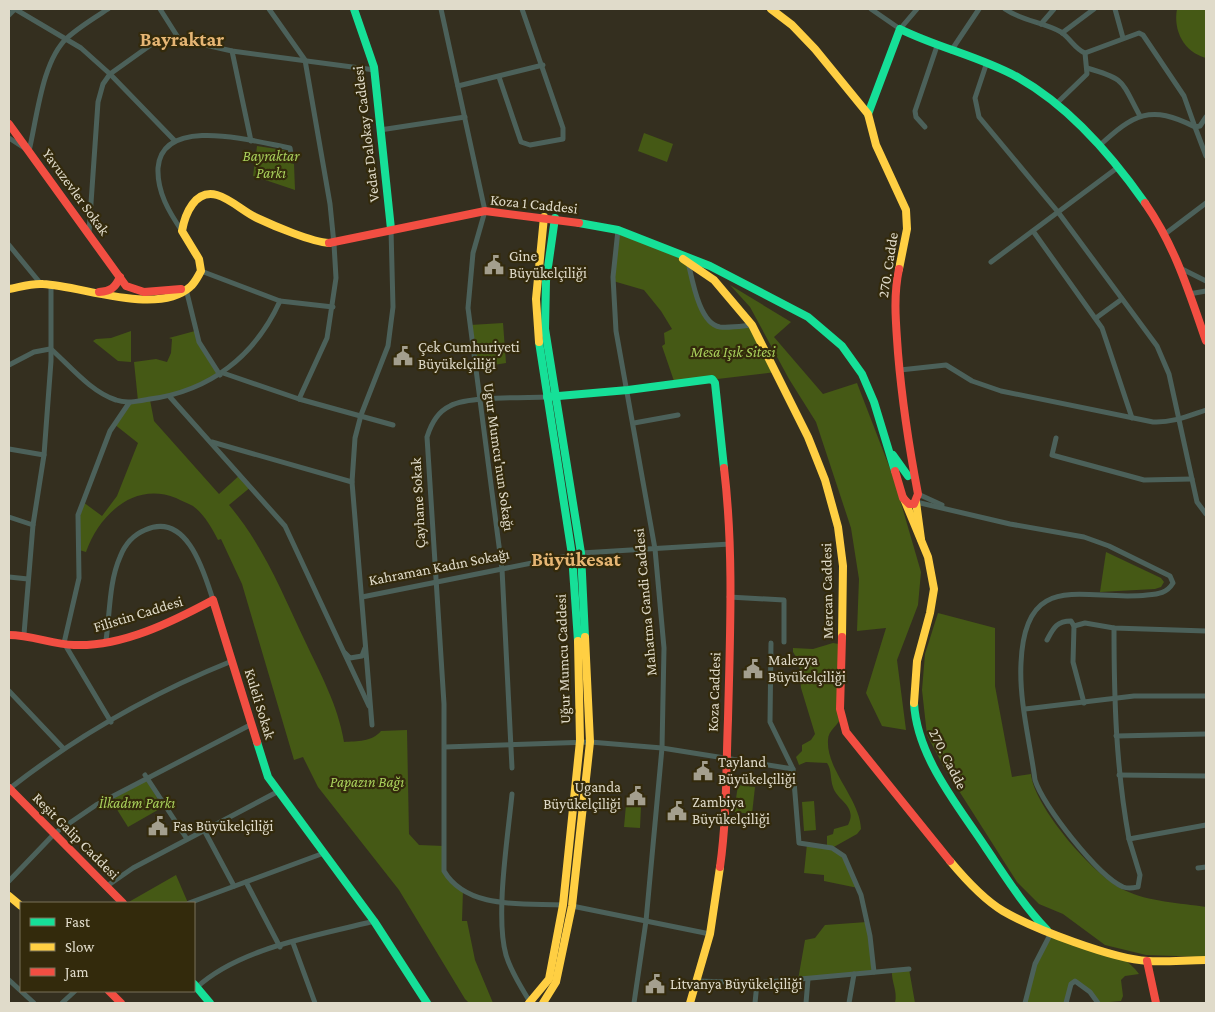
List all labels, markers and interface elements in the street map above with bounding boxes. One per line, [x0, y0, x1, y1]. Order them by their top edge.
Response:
district label: Bayraktar [140, 28, 224, 50]
street label: Vedat Dalokay Caddesi [350, 65, 383, 203]
street label: Yavuzevler Sokak [39, 146, 113, 239]
park label: Bayraktar Parkı [243, 148, 300, 181]
street label: Koza 1 Caddesi [490, 191, 579, 217]
street label: 270. Cadde [875, 231, 901, 299]
place label: Gine Büyükelçiliği [509, 248, 587, 282]
public building icon: Gine Büyükelçiliği [483, 254, 505, 276]
place label: Çek Cumhuriyeti Büyükelçiliği [418, 339, 520, 373]
park label: Mesa Işık Sitesi [689, 344, 776, 361]
public building icon: Çek Cumhuriyeti Büyükelçiliği [392, 345, 414, 367]
street label: Ugur Mumcu'nun Sokağı [480, 382, 517, 532]
street label: Çayhane Sokak [408, 456, 429, 549]
street label: Mahatma Gandi Caddesi [631, 527, 659, 677]
street label: Mercan Caddesi [818, 543, 836, 639]
street label: Kahraman Kadın Sokağı [367, 545, 511, 589]
district label: Büyükesat [531, 548, 621, 570]
street label: Filistin Caddesi [91, 593, 185, 635]
street label: Uğur Mumcu Caddesi [553, 594, 574, 724]
street label: Koza Caddesi [705, 652, 723, 732]
place label: Malezya Büyükelçiliği [768, 652, 846, 686]
public building icon: Malezya Büyükelçiliği [742, 658, 764, 680]
street label: Kuleli Sokak [242, 667, 279, 742]
street label: 270. Cadde [926, 726, 970, 792]
place label: Tayland Büyükelçiliği [718, 754, 796, 788]
public building icon: Tayland Büyükelçiliği [692, 760, 714, 782]
park label: Papazın Bağı [330, 774, 404, 791]
place label: Uganda Büyükelçiliği [543, 779, 621, 813]
public building icon: Uganda Büyükelçiliği [625, 785, 647, 807]
street label: Reşit Galip Caddesi [29, 790, 122, 883]
place label: Zambiya Büyükelçiliği [692, 794, 770, 828]
park label: İlkadım Parkı [99, 795, 175, 811]
public building icon: Zambiya Büyükelçiliği [666, 800, 688, 822]
public building icon: Fas Büyükelçiliği [147, 815, 169, 837]
place label: Fas Büyükelçiliği [173, 818, 274, 835]
legend [20, 902, 195, 992]
text: Fast [65, 914, 91, 930]
text: Slow [65, 939, 95, 955]
text: Jam [63, 964, 88, 981]
public building icon: Litvanya Büyükelçiliği [644, 973, 666, 995]
place label: Litvanya Büyükelçiliği [670, 976, 803, 993]

